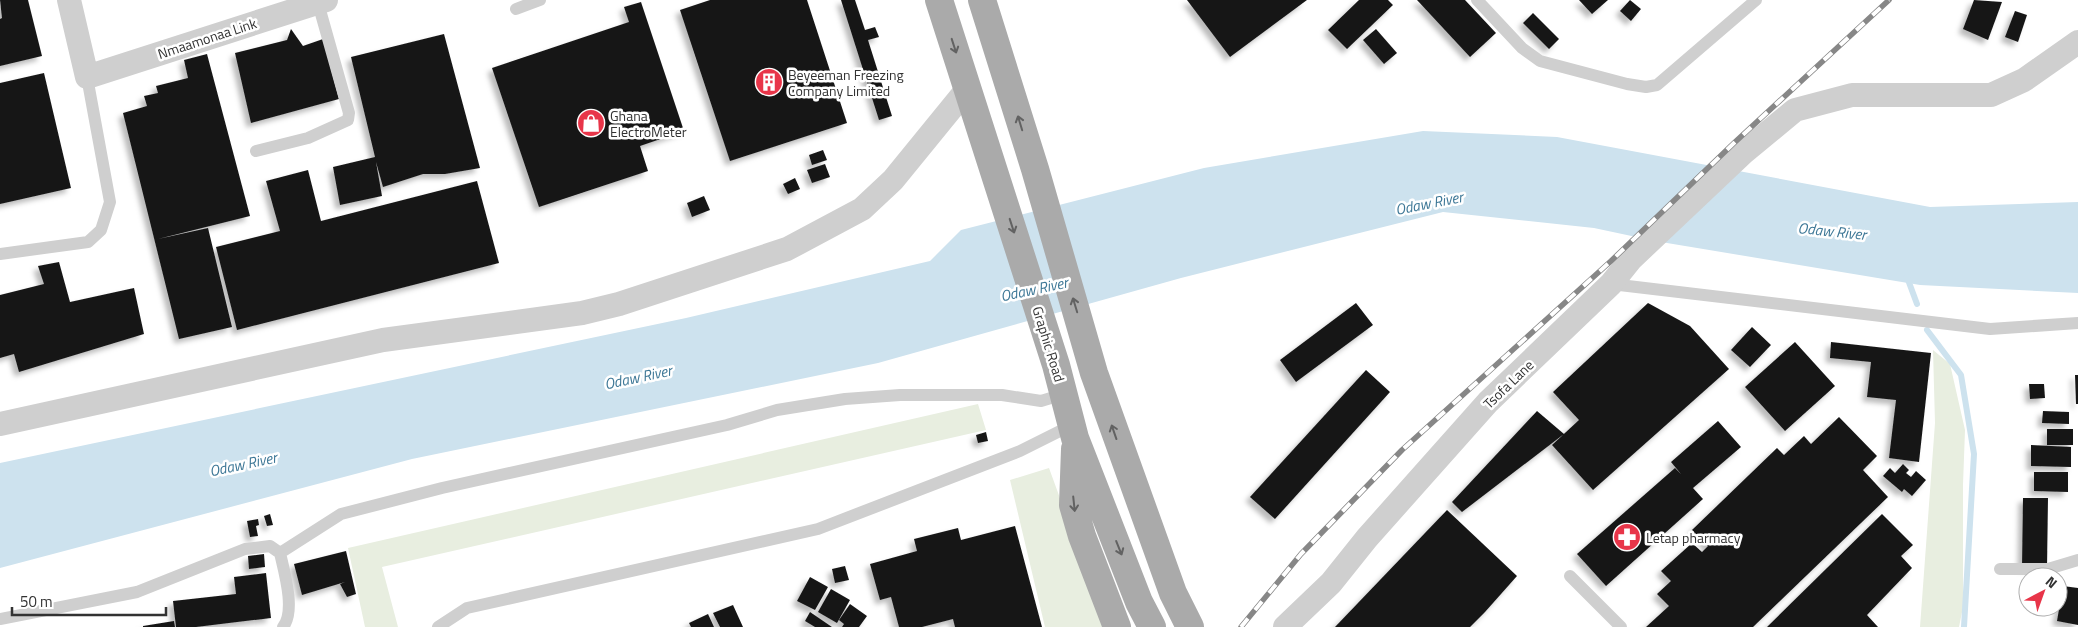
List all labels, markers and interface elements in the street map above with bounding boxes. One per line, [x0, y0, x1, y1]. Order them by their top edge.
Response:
street label: Nmaamonaa Link [155, 12, 259, 64]
one-way arrow [950, 38, 959, 54]
place label: Beyeeman Freezing Company Limited [788, 64, 904, 101]
building icon: Beyeeman Freezing Company Limited [754, 67, 784, 97]
place label: Ghana ElectroMeter [610, 105, 687, 142]
shop icon: Ghana ElectroMeter [576, 108, 606, 138]
one-way arrow [1015, 115, 1025, 131]
water label: Odaw River [1393, 185, 1467, 221]
water label: Odaw River [1797, 216, 1870, 246]
one-way arrow [1008, 218, 1017, 233]
water label: Odaw River [998, 270, 1072, 307]
one-way arrow [1069, 297, 1079, 313]
street label: Graphic Road [1028, 304, 1070, 384]
street label: Tsofa Lane [1478, 355, 1538, 413]
water label: Odaw River [602, 358, 676, 395]
one-way arrow [1109, 425, 1118, 440]
water label: Odaw River [207, 445, 281, 482]
one-way arrow [1069, 495, 1079, 511]
pharmacy icon: Letap pharmacy [1612, 522, 1642, 552]
place label: Letap pharmacy [1646, 527, 1741, 548]
one-way arrow [1115, 540, 1125, 555]
north arrow [2018, 567, 2068, 617]
text: N [2041, 571, 2062, 593]
scale bar [12, 584, 166, 616]
text: 50 m [20, 590, 53, 613]

